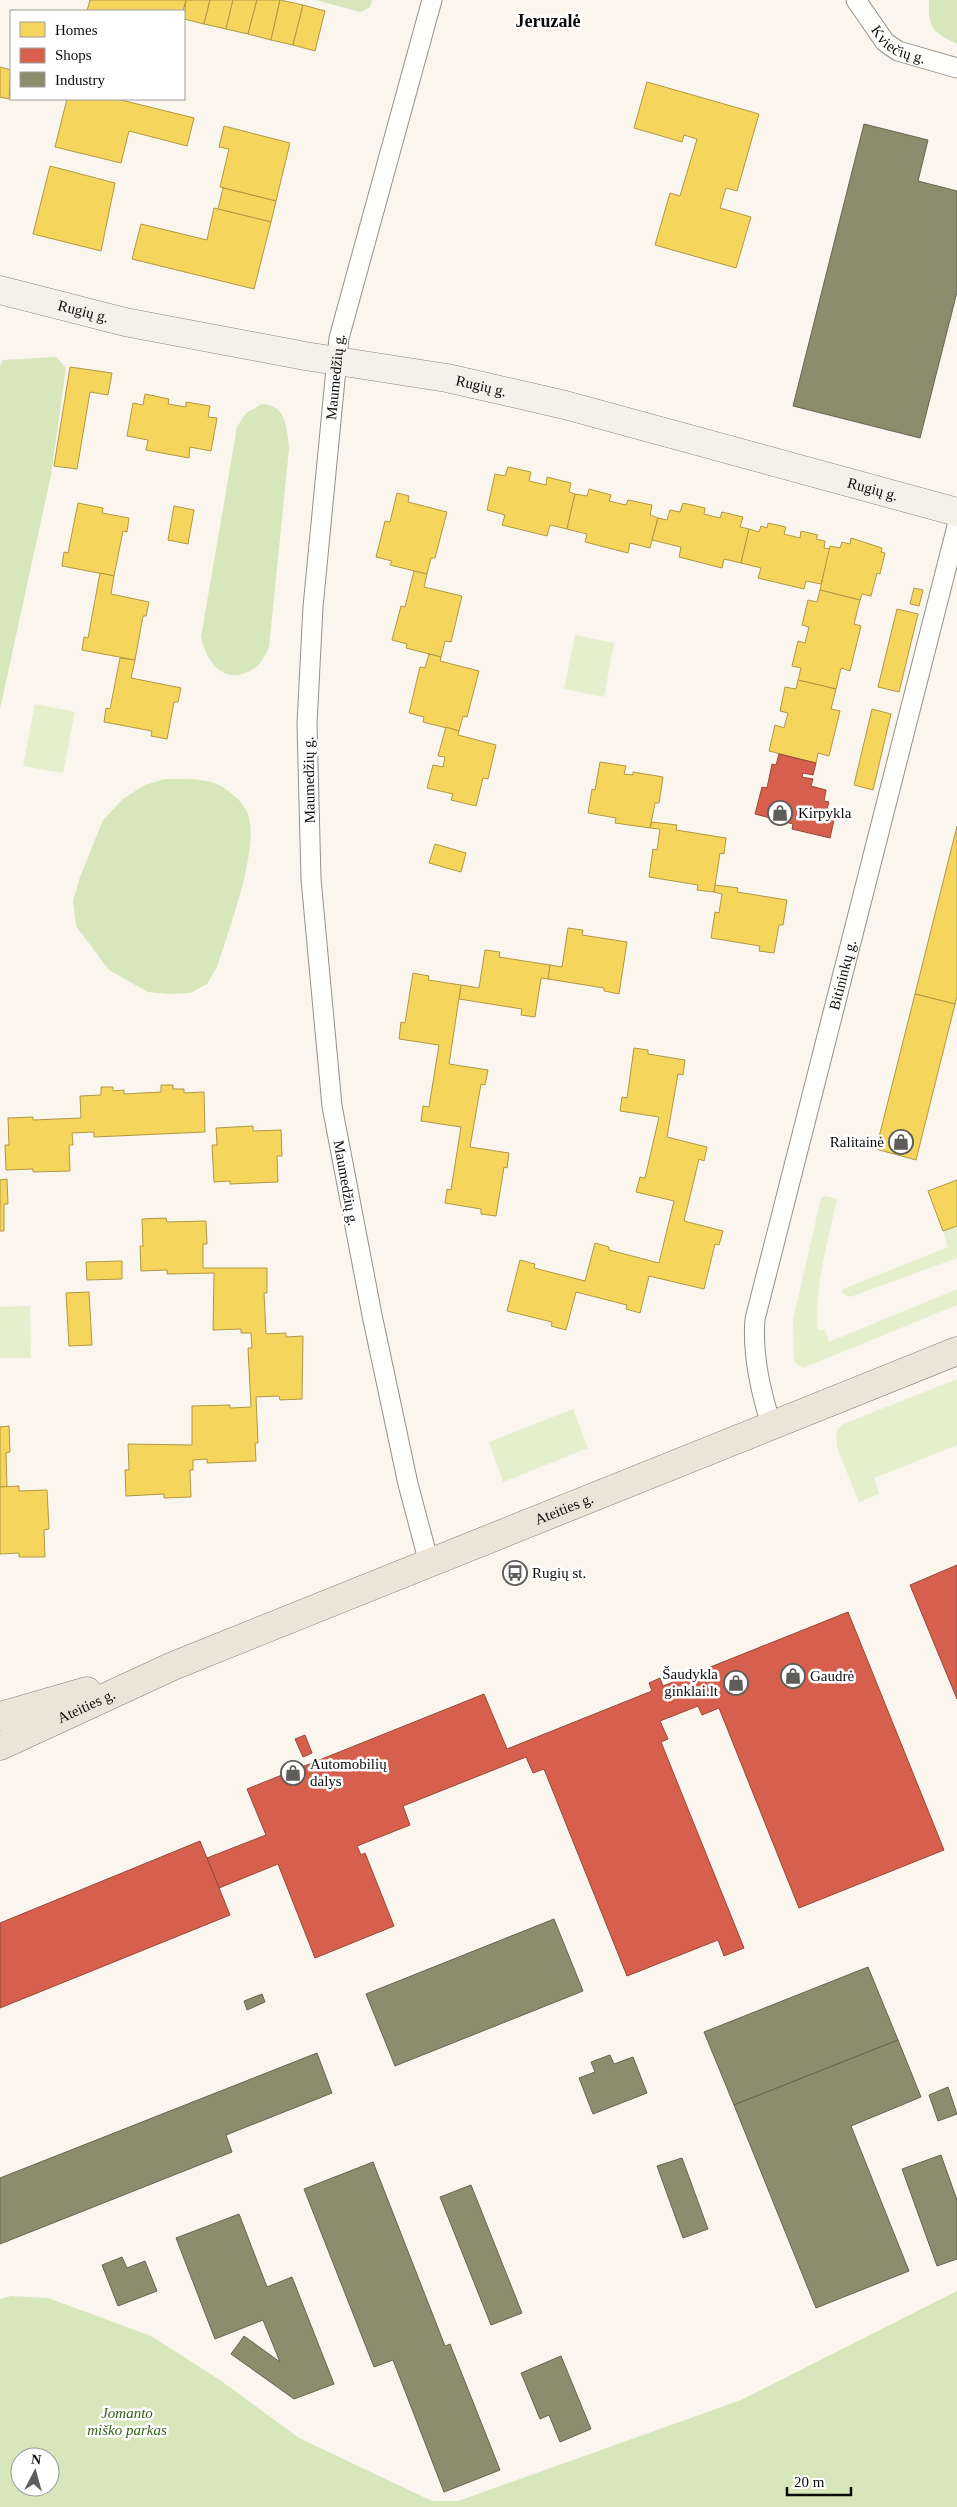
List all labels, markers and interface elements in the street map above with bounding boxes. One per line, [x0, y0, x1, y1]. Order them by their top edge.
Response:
legend [10, 10, 185, 100]
district label: Jeruzalė [516, 11, 580, 31]
text: Homes [55, 22, 98, 38]
street label: Kviečių g. [868, 22, 928, 67]
text: Shops [55, 47, 92, 63]
text: Industry [55, 72, 105, 88]
street label: Rugių g. [56, 297, 110, 325]
street label: Maumedžių g. [323, 331, 348, 420]
street label: Rugių g. [454, 372, 508, 399]
street label: Rugių g. [846, 474, 900, 504]
street label: Maumedžių g. [300, 737, 318, 823]
shop icon: Kirpykla [767, 800, 793, 826]
place label: Kirpykla [798, 805, 852, 821]
street label: Bitininkų g. [826, 938, 859, 1012]
shop icon: Ralitainė [888, 1129, 914, 1155]
place label: Ralitainė [830, 1134, 884, 1150]
street label: Maumedžių g. [331, 1139, 361, 1227]
street label: Ateities g. [532, 1490, 596, 1528]
bus stop icon: Rugių st. [502, 1560, 528, 1586]
place label: Rugių st. [532, 1565, 586, 1581]
shop icon: Gaudrė [780, 1663, 806, 1689]
place label: Šaudykla ginklai.lt [662, 1666, 719, 1699]
place label: Gaudrė [810, 1668, 854, 1684]
shop icon: Šaudykla ginklai.lt [723, 1670, 749, 1696]
street label: Ateities g. [55, 1686, 118, 1726]
place label: Automobilių dalys [310, 1756, 387, 1789]
shop icon: Automobilių dalys [280, 1760, 306, 1786]
park label: Jomanto miško parkas [87, 2405, 167, 2438]
north arrow [10, 2447, 60, 2497]
text: N [30, 2452, 42, 2468]
scale bar [787, 2464, 851, 2496]
text: 20 m [794, 2474, 825, 2490]

